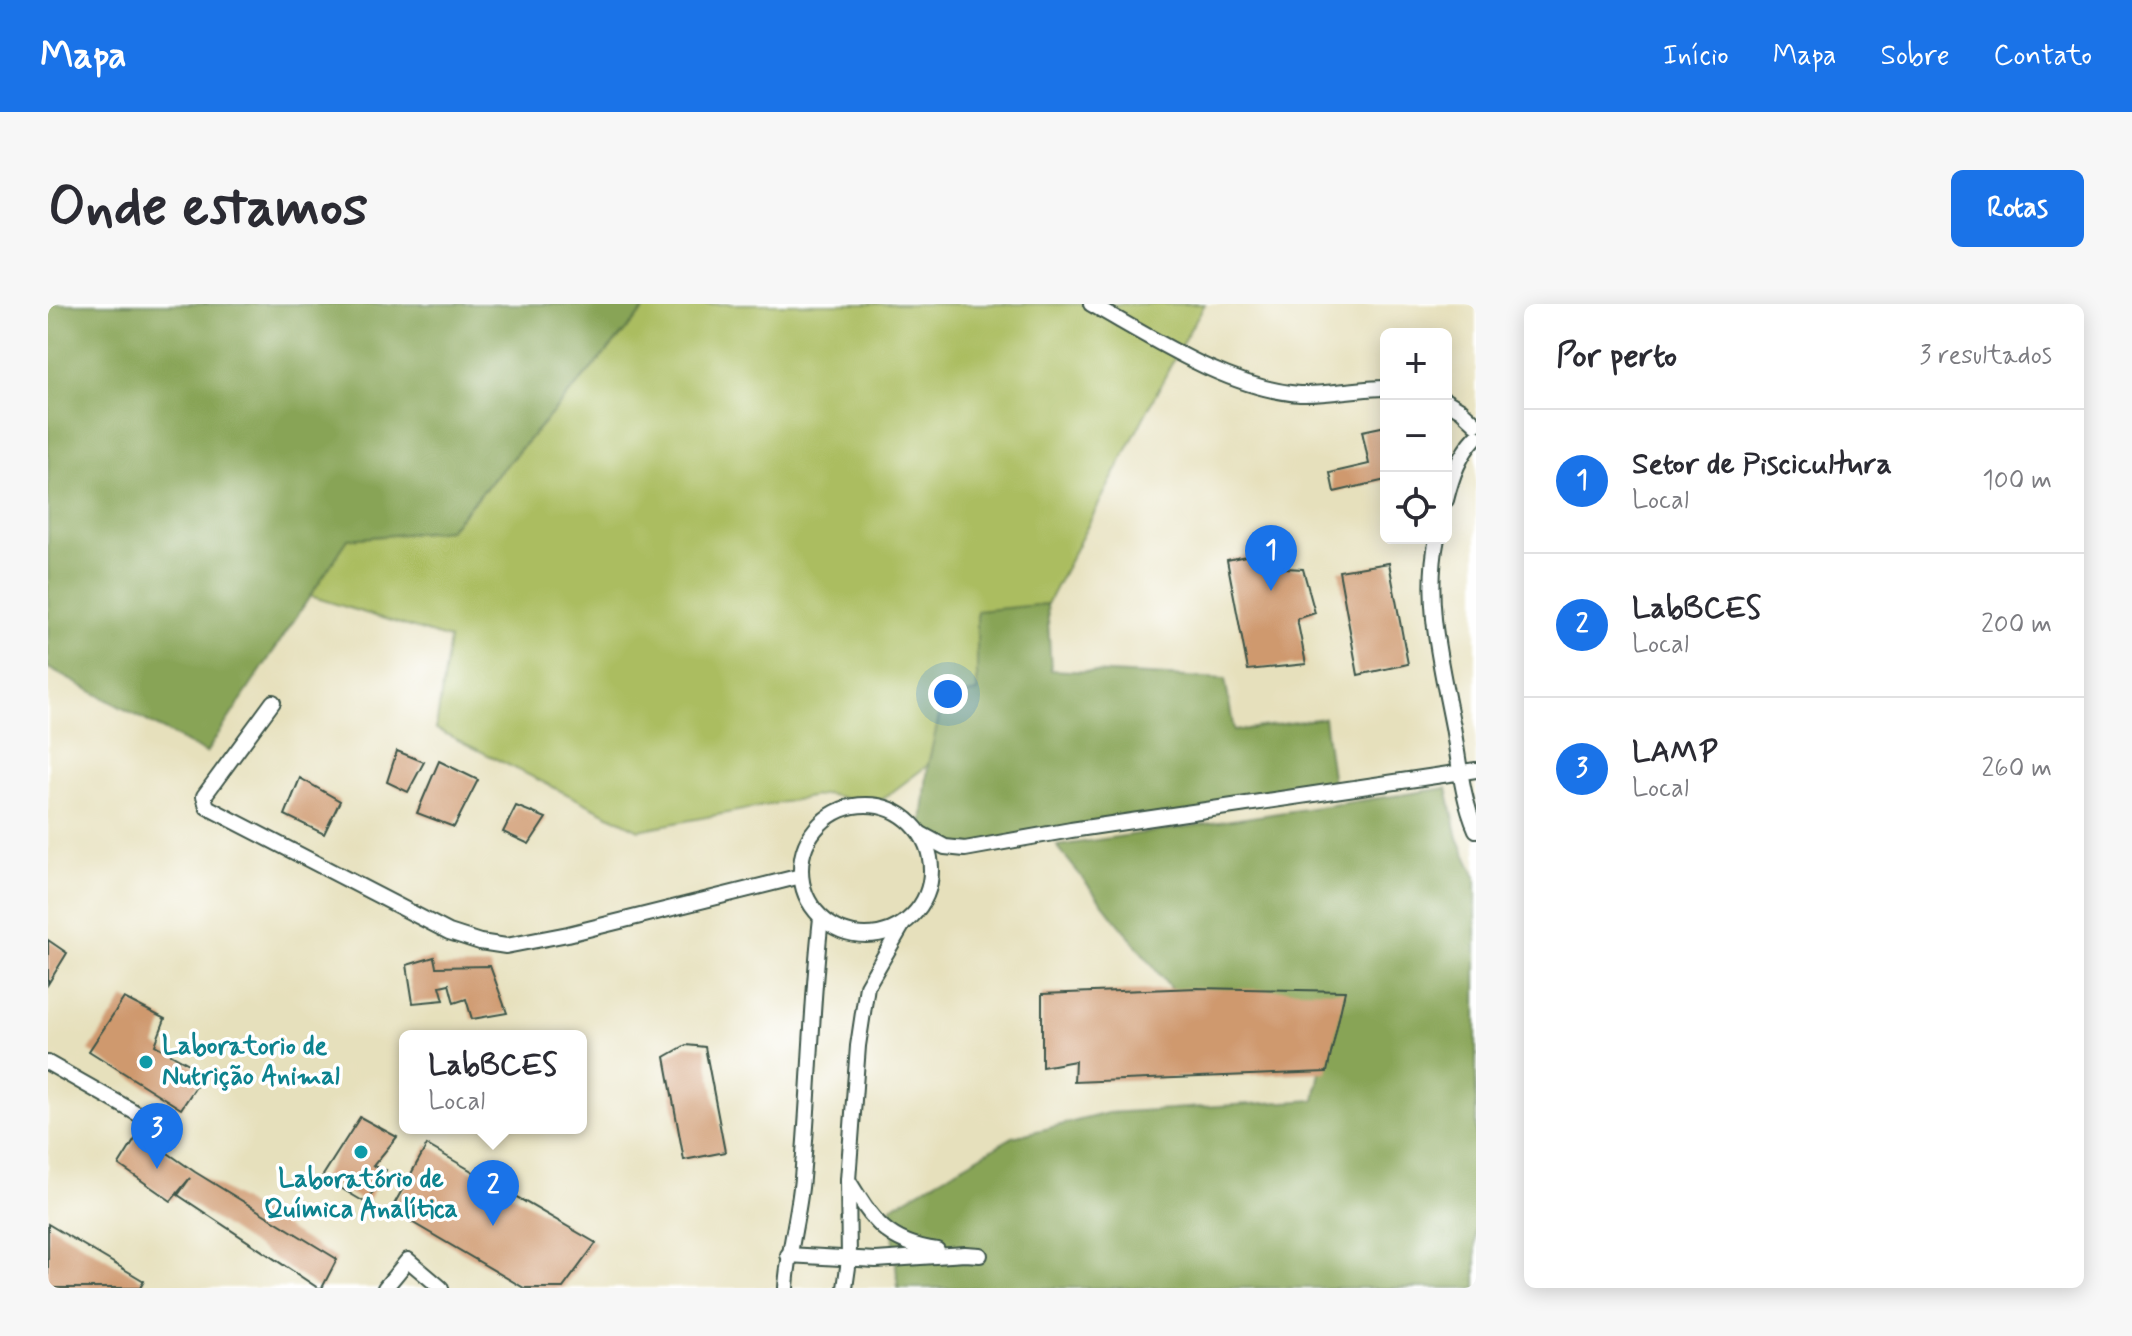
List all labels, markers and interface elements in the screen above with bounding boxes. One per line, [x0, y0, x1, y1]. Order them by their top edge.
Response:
text: Mapa [40, 32, 127, 81]
text: Início [1663, 38, 1729, 75]
text: Mapa [1773, 38, 1836, 75]
text: Sobre [1880, 38, 1950, 75]
text: Contato [1994, 38, 2092, 75]
button: Rotas [1951, 170, 2084, 247]
text: Onde estamos [48, 172, 368, 245]
map controls [1380, 328, 1452, 544]
button: + [1380, 328, 1452, 400]
text: Por perto [1556, 334, 1677, 379]
text: 3 resultados [1920, 339, 2052, 373]
button: − [1380, 400, 1452, 472]
text: Setor de Piscicultura [1632, 445, 1892, 484]
text: 1 [1576, 464, 1588, 498]
text: 100 m [1982, 464, 2052, 498]
button: locate [1380, 472, 1452, 544]
text: Local [1632, 484, 1689, 518]
pin: 1 [1245, 525, 1297, 591]
text: LabBCES [1632, 589, 1761, 628]
text: 2 [1576, 608, 1588, 642]
text: 200 m [1981, 608, 2052, 642]
text: Local [1632, 628, 1689, 662]
your location [928, 674, 968, 714]
text: LAMP [1632, 733, 1718, 772]
text: 3 [1576, 752, 1588, 786]
text: 260 m [1982, 752, 2052, 786]
text: Local [1632, 772, 1689, 806]
place label: Laboratorio de Nutrição Animal [162, 1030, 340, 1094]
popup [399, 1030, 587, 1134]
text: LabBCES [428, 1046, 558, 1085]
marker: Laboratorio de Nutrição Animal [137, 1053, 155, 1071]
text: Local [428, 1085, 485, 1119]
pin: 3 [131, 1103, 183, 1169]
marker: Laboratório de Química Analítica [352, 1143, 370, 1161]
pin: 2 [467, 1160, 519, 1226]
place label: Laboratório de Química Analítica [264, 1163, 458, 1227]

